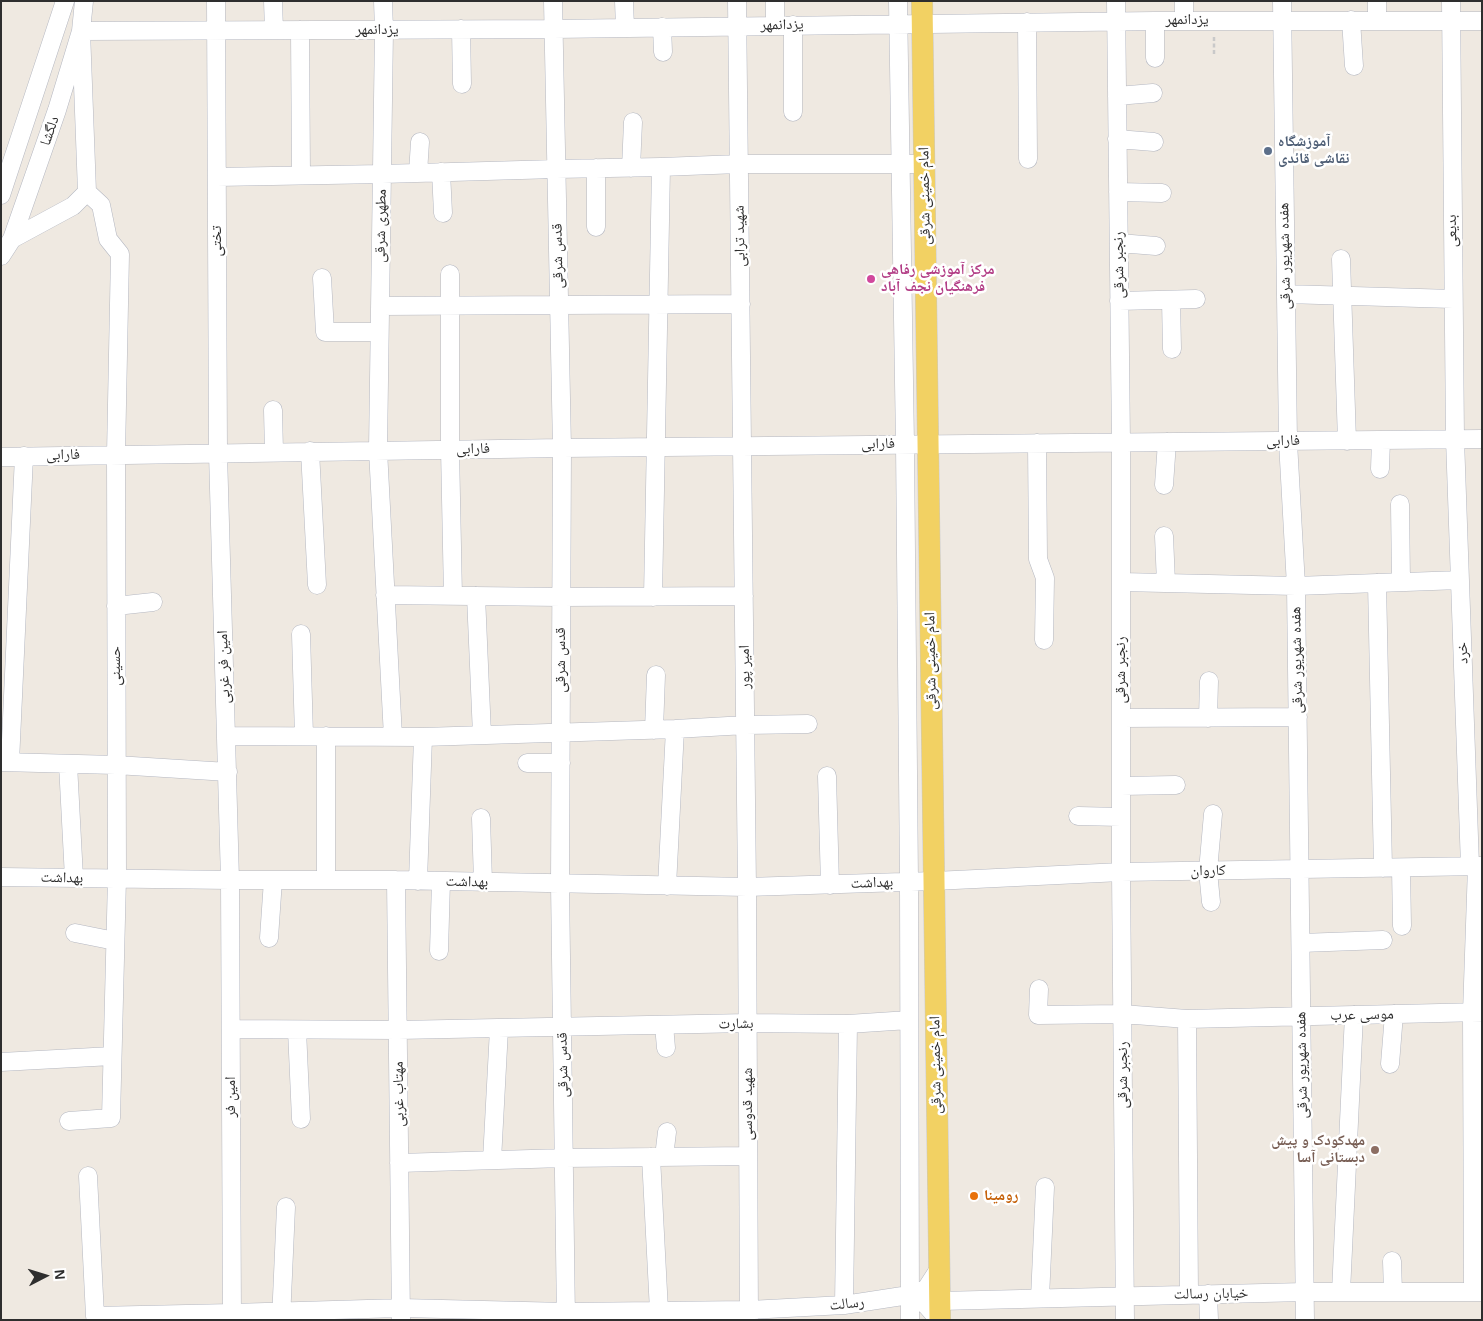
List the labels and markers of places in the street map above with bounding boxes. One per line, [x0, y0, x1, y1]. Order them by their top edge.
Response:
place label: آموزشگاه نقاشی قائدی [1278, 133, 1349, 168]
marker: آموزشگاه نقاشی قائدی [1262, 145, 1274, 157]
place label: مرکز آموزشی رفاهی فرهنگیان نجف آباد [881, 261, 995, 296]
marker: مرکز آموزشی رفاهی فرهنگیان نجف آباد [865, 273, 877, 285]
place label: مهدکودک و پیش دبستانی آسا [1271, 1132, 1365, 1167]
marker: مهدکودک و پیش دبستانی آسا [1369, 1144, 1381, 1156]
place label: رومینا [984, 1187, 1018, 1205]
marker: رومینا [968, 1190, 980, 1202]

